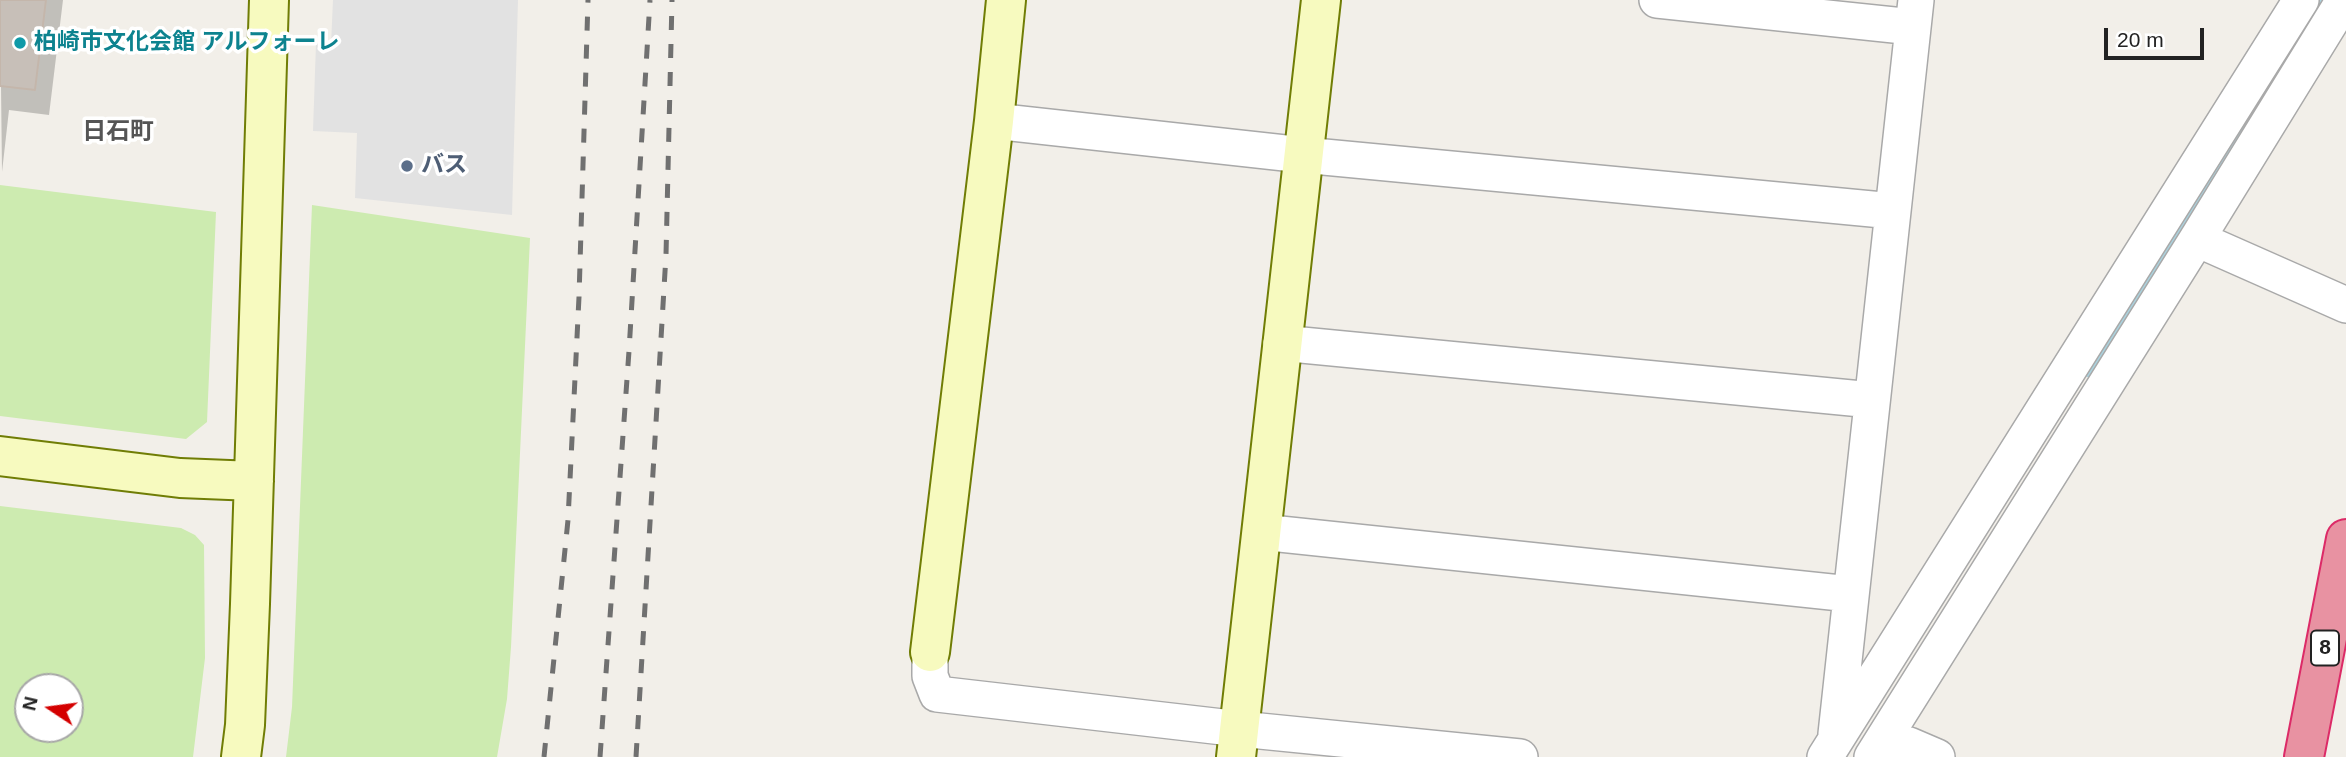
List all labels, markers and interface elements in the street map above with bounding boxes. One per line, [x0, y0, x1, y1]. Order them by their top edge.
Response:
scale bar [2108, 14, 2208, 58]
text: 20 m [2117, 28, 2164, 51]
place label: 柏崎市文化会館 アルフォーレ [34, 29, 339, 57]
marker: 柏崎市文化会館 アルフォーレ [12, 35, 28, 51]
district label: 日石町 [82, 118, 154, 146]
place label: バス [421, 152, 467, 180]
marker: バス [399, 158, 415, 174]
road number: 8 [2311, 630, 2339, 666]
north arrow [14, 673, 84, 743]
text: N [18, 695, 42, 713]

